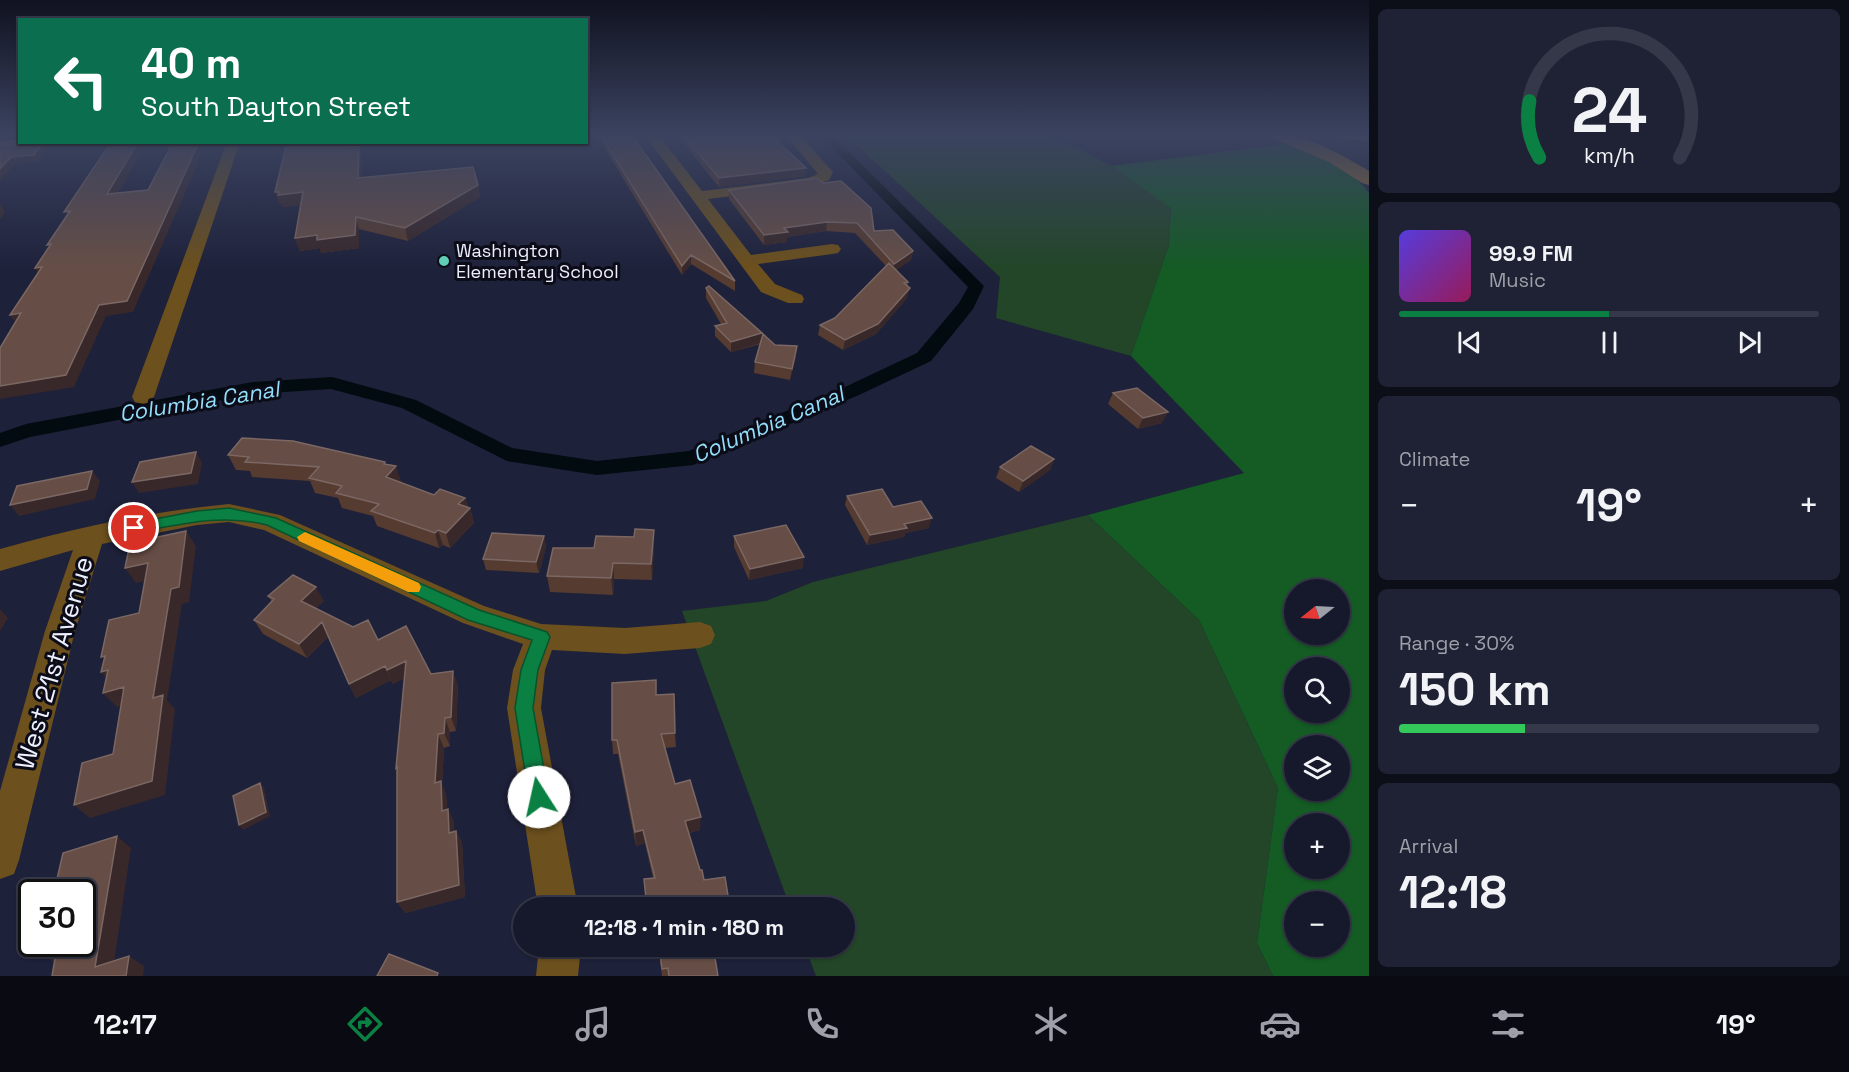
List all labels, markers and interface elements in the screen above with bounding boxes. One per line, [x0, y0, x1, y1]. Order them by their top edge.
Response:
text: 40 m [141, 37, 241, 90]
icon: left [42, 42, 120, 120]
text: 24 [1571, 71, 1647, 150]
text: South Dayton Street [141, 89, 411, 124]
text: km/h [1583, 143, 1635, 170]
place label: Washington Elementary School [456, 239, 619, 283]
text: 99.9 FM [1489, 239, 1573, 267]
marker: Washington Elementary School [437, 254, 451, 268]
text: Music [1489, 267, 1546, 293]
icon: previous [1453, 326, 1486, 359]
icon: pause [1593, 326, 1626, 359]
icon: next [1733, 326, 1766, 359]
water label: Columbia Canal [117, 374, 284, 427]
water label: Columbia Canal [688, 379, 850, 468]
text: Climate [1399, 446, 1470, 472]
text: 19° [1576, 477, 1642, 534]
text: − [1399, 485, 1419, 527]
text: + [1799, 485, 1819, 527]
pin [108, 502, 159, 553]
icon: arrive [117, 511, 150, 544]
street label: West 21st Avenue [7, 553, 101, 773]
north arrow [1284, 579, 1350, 645]
map controls [1284, 579, 1350, 957]
text: Range · 30% [1399, 630, 1514, 656]
button: search [1284, 657, 1350, 723]
text: 150 km [1399, 661, 1551, 718]
button: layers [1284, 735, 1350, 801]
position arrow [507, 765, 571, 829]
button: + [1284, 813, 1350, 879]
text: Arrival [1399, 833, 1458, 859]
text: 12:18 [1399, 864, 1507, 921]
speed limit sign: 30 [18, 879, 96, 957]
button: − [1284, 891, 1350, 957]
text: 12:18 · 1 min · 180 m [584, 913, 784, 941]
icon: directions [344, 1003, 386, 1045]
icon: music [572, 1003, 614, 1045]
icon: phone [801, 1003, 843, 1045]
icon: climate [1030, 1003, 1072, 1045]
icon: car [1259, 1003, 1301, 1045]
icon: filters [1487, 1003, 1529, 1045]
text: 12:17 [93, 1007, 157, 1042]
text: 19° [1716, 1007, 1756, 1042]

